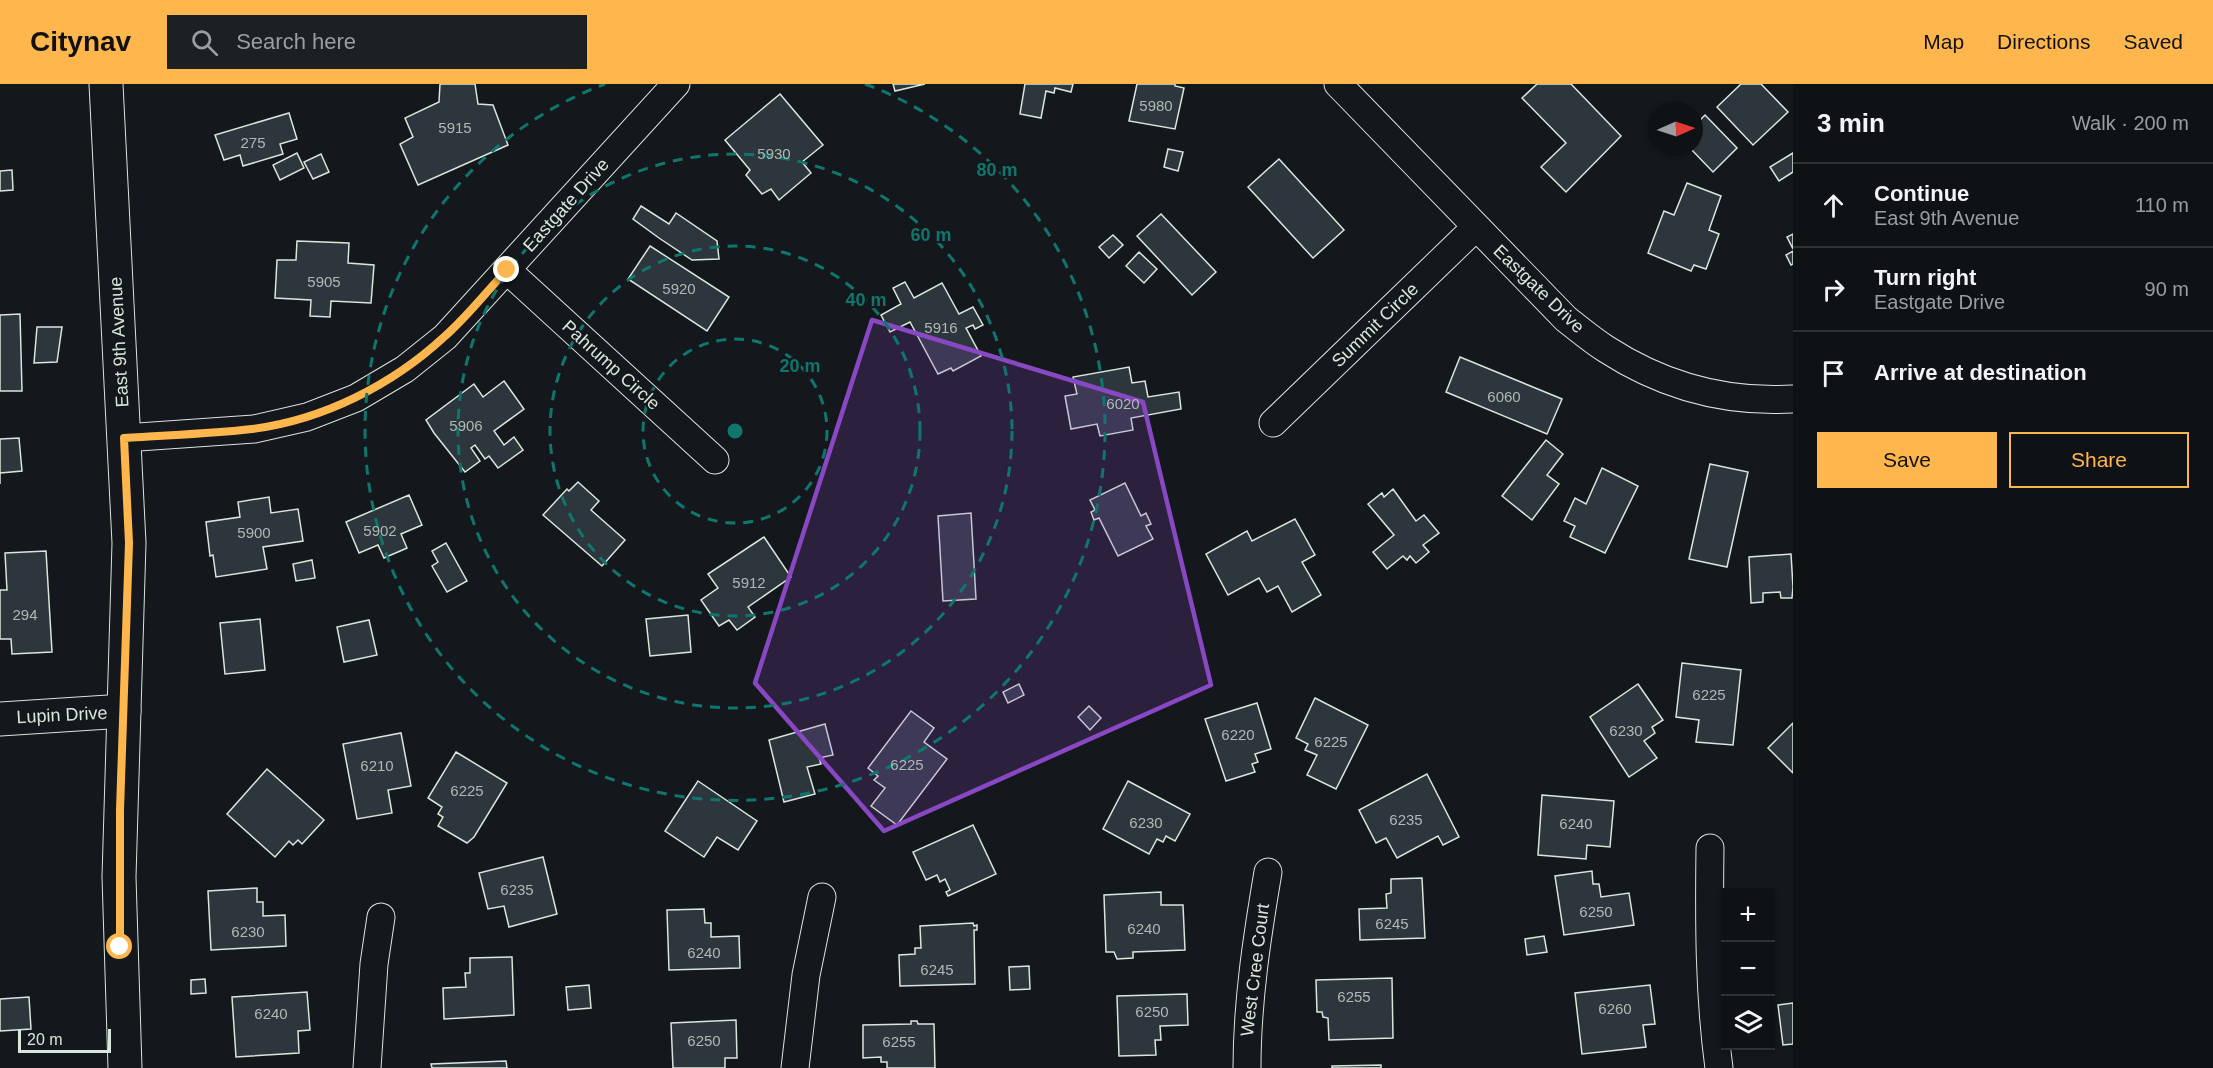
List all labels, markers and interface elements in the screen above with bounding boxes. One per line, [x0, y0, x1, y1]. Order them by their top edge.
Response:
search box [167, 15, 587, 69]
text: Citynav [30, 26, 131, 57]
icon: search [188, 26, 221, 59]
text: Search here [236, 29, 356, 54]
text: Map [1923, 30, 1964, 53]
text: Directions [1997, 30, 2090, 53]
text: Saved [2123, 30, 2183, 53]
house number: 5980 [1139, 97, 1173, 114]
north arrow [1649, 102, 1703, 156]
text: 3 min [1817, 108, 1885, 138]
text: Walk · 200 m [2072, 112, 2189, 134]
house number: 5915 [438, 119, 472, 136]
house number: 275 [240, 134, 266, 151]
house number: 5930 [757, 145, 791, 162]
street label: Eastgate Drive [519, 154, 613, 256]
text: 80 m [976, 160, 1018, 180]
text: Continue [1874, 181, 1969, 206]
icon: ahead [1817, 189, 1850, 222]
text: 110 m [2135, 194, 2189, 216]
text: East 9th Avenue [1874, 207, 2019, 229]
text: 60 m [910, 225, 952, 245]
street label: Eastgate Drive [1490, 241, 1588, 337]
route end [493, 256, 519, 282]
text: Turn right [1874, 265, 1976, 290]
house number: 5905 [307, 273, 341, 290]
icon: right [1817, 273, 1850, 306]
street label: East 9th Avenue [106, 276, 132, 408]
text: 90 m [2145, 278, 2189, 300]
street label: Summit Circle [1328, 279, 1422, 371]
house number: 5920 [662, 280, 696, 297]
text: 40 m [845, 290, 887, 310]
text: Eastgate Drive [1874, 291, 2005, 313]
street label: Pahrump Circle [558, 316, 664, 414]
house number: 5916 [924, 319, 958, 336]
text: 20 m [779, 356, 821, 376]
icon: arrive [1817, 357, 1850, 390]
text: Arrive at destination [1874, 360, 2087, 385]
house number: 6060 [1487, 388, 1521, 405]
house number: 6020 [1106, 395, 1140, 412]
house number: 5906 [449, 417, 483, 434]
centre of rings [725, 421, 745, 441]
button: Save [1817, 432, 1997, 488]
button: Share [2009, 432, 2189, 488]
house number: 5902 [363, 522, 397, 539]
house number: 5900 [237, 524, 271, 541]
house number: 5912 [732, 574, 766, 591]
house number: 294 [12, 606, 38, 623]
house number: 6225 [1692, 686, 1726, 703]
street label: Lupin Drive [16, 703, 108, 727]
house number: 6230 [1609, 722, 1643, 739]
house number: 6220 [1221, 726, 1255, 743]
house number: 6225 [1314, 733, 1348, 750]
house number: 6225 [890, 756, 924, 773]
house number: 6210 [360, 757, 394, 774]
house number: 6225 [450, 782, 484, 799]
house number: 6235 [1389, 811, 1423, 828]
house number: 6230 [1129, 814, 1163, 831]
house number: 6240 [1559, 815, 1593, 832]
house number: 6235 [500, 881, 534, 898]
map controls [1721, 888, 1775, 1050]
button: + [1721, 888, 1775, 942]
street label: West Cree Court [1237, 902, 1273, 1038]
house number: 6250 [1579, 903, 1613, 920]
house number: 6245 [1375, 915, 1409, 932]
house number: 6240 [1127, 920, 1161, 937]
house number: 6230 [231, 923, 265, 940]
route start [106, 933, 132, 959]
button: − [1721, 942, 1775, 996]
house number: 6240 [687, 944, 721, 961]
house number: 6245 [920, 961, 954, 978]
house number: 6255 [1337, 988, 1371, 1005]
button: layers [1721, 996, 1775, 1050]
house number: 6260 [1598, 1000, 1632, 1017]
house number: 6250 [1135, 1003, 1169, 1020]
house number: 6240 [254, 1005, 288, 1022]
scale bar [18, 1026, 111, 1054]
text: 20 m [27, 1031, 63, 1048]
house number: 6250 [687, 1032, 721, 1049]
house number: 6255 [882, 1033, 916, 1050]

